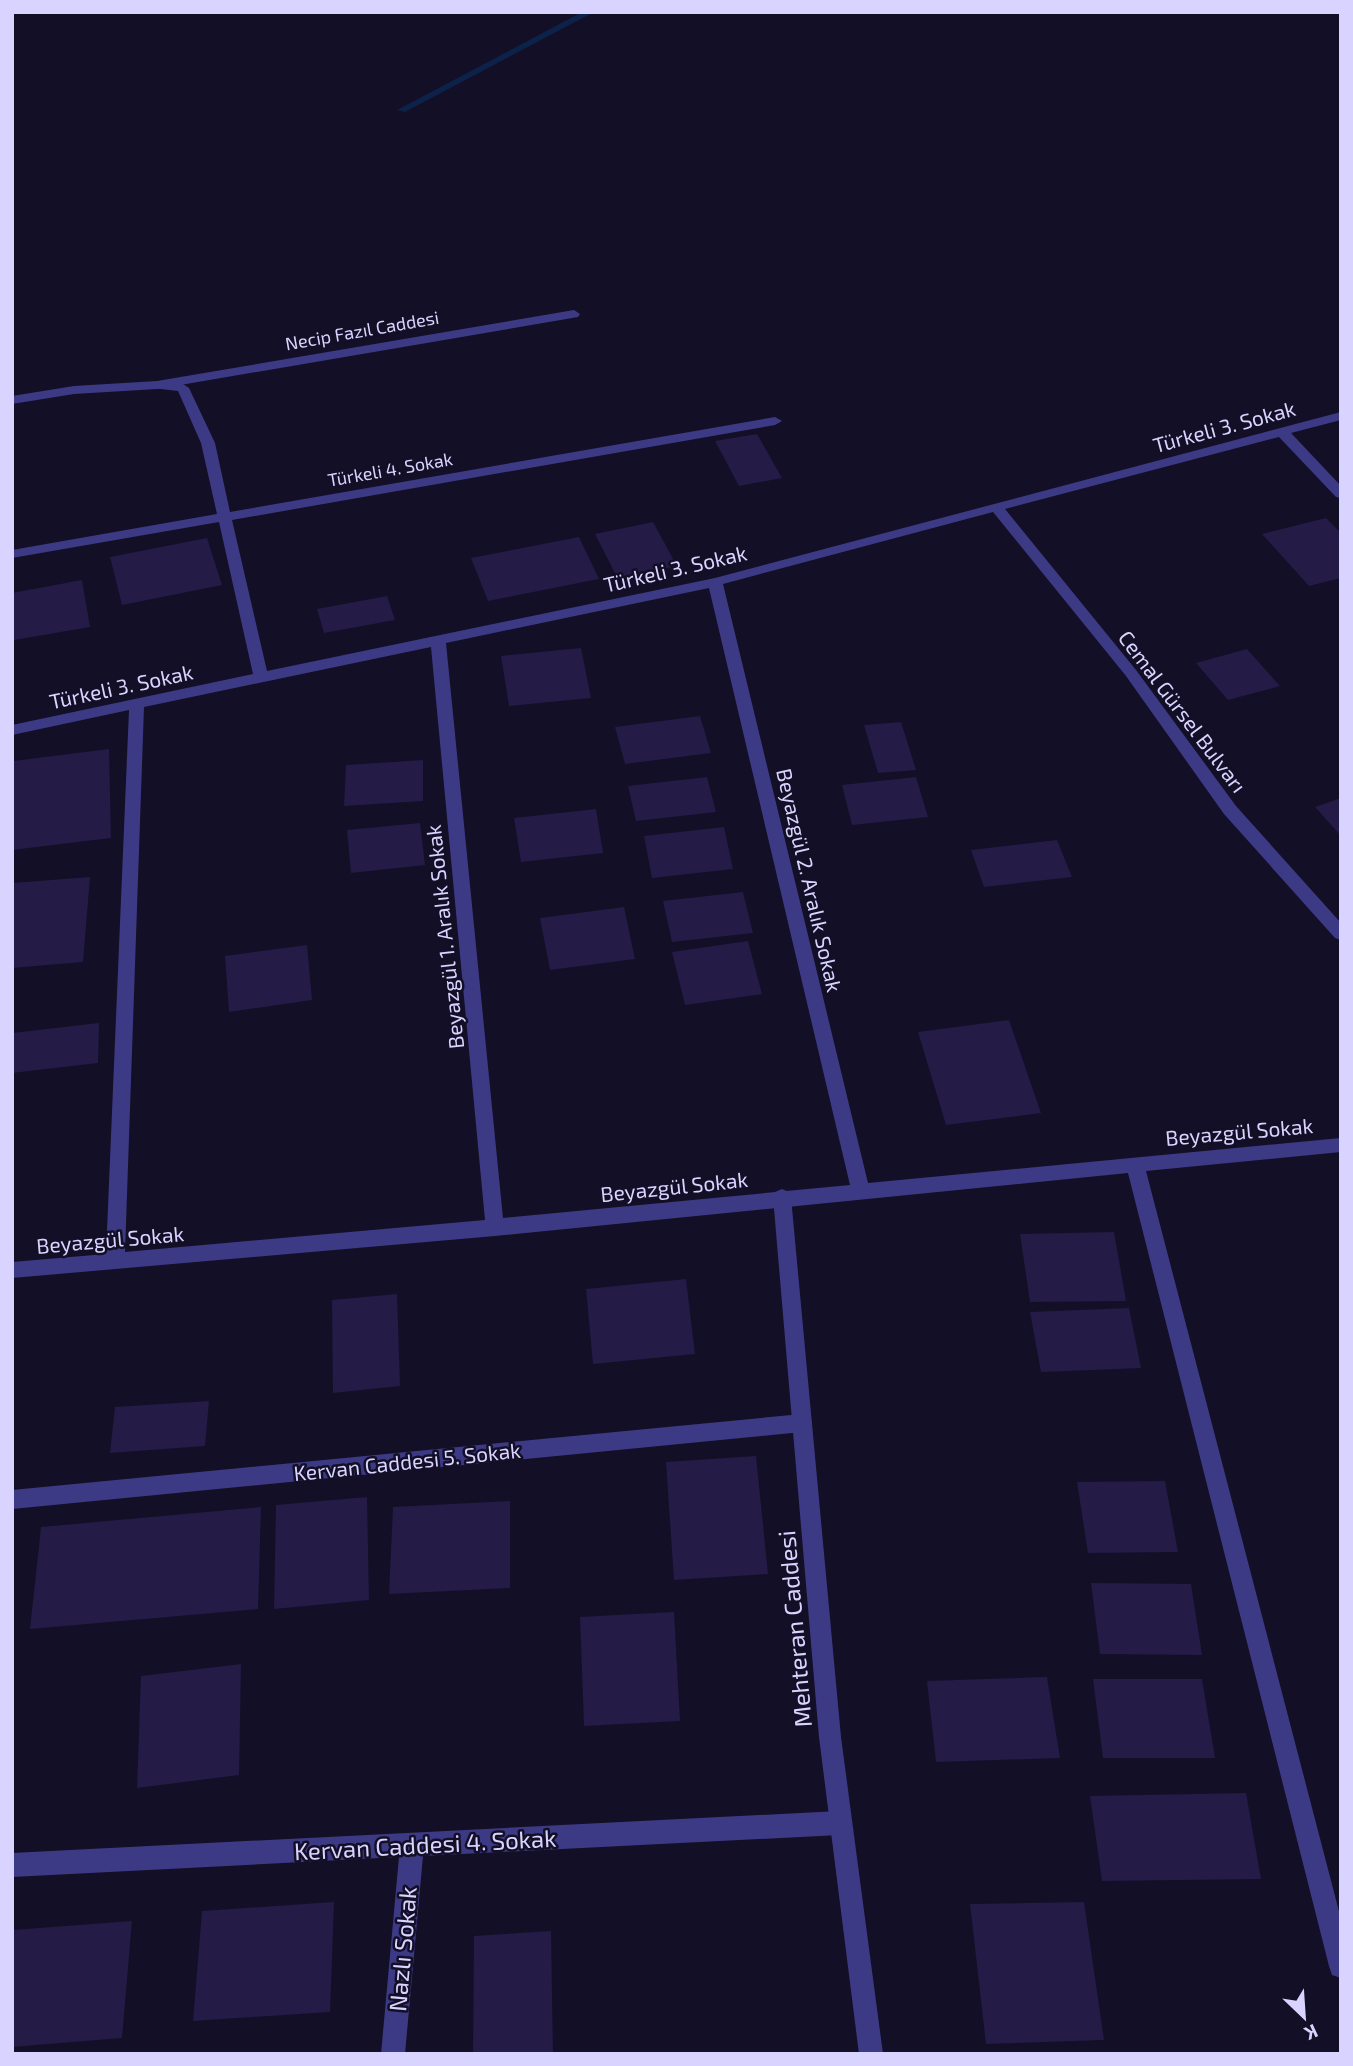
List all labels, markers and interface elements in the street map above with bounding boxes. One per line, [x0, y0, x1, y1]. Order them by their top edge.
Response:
street label: Necip Fazıl Caddesi [283, 306, 441, 354]
street label: Türkeli 3. Sokak [1150, 395, 1298, 457]
street label: Türkeli 4. Sokak [326, 447, 454, 491]
street label: Türkeli 3. Sokak [601, 539, 749, 597]
street label: Cemal Gürsel Bulvarı [1114, 625, 1252, 797]
street label: Türkeli 3. Sokak [47, 659, 195, 713]
street label: Beyazgül 2. Aralık Sokak [772, 766, 848, 994]
street label: Beyazgül 1. Aralık Sokak [420, 823, 468, 1050]
street label: Beyazgül Sokak [1164, 1112, 1314, 1150]
street label: Beyazgül Sokak [599, 1166, 749, 1206]
street label: Beyazgül Sokak [35, 1220, 185, 1258]
street label: Kervan Caddesi 5. Sokak [292, 1437, 522, 1485]
street label: Mehteran Caddesi [771, 1529, 817, 1729]
street label: Kervan Caddesi 4. Sokak [293, 1823, 557, 1865]
street label: Nazlı Sokak [382, 1885, 422, 2013]
north arrow [1269, 1982, 1339, 2052]
text: K [1301, 2020, 1322, 2046]

